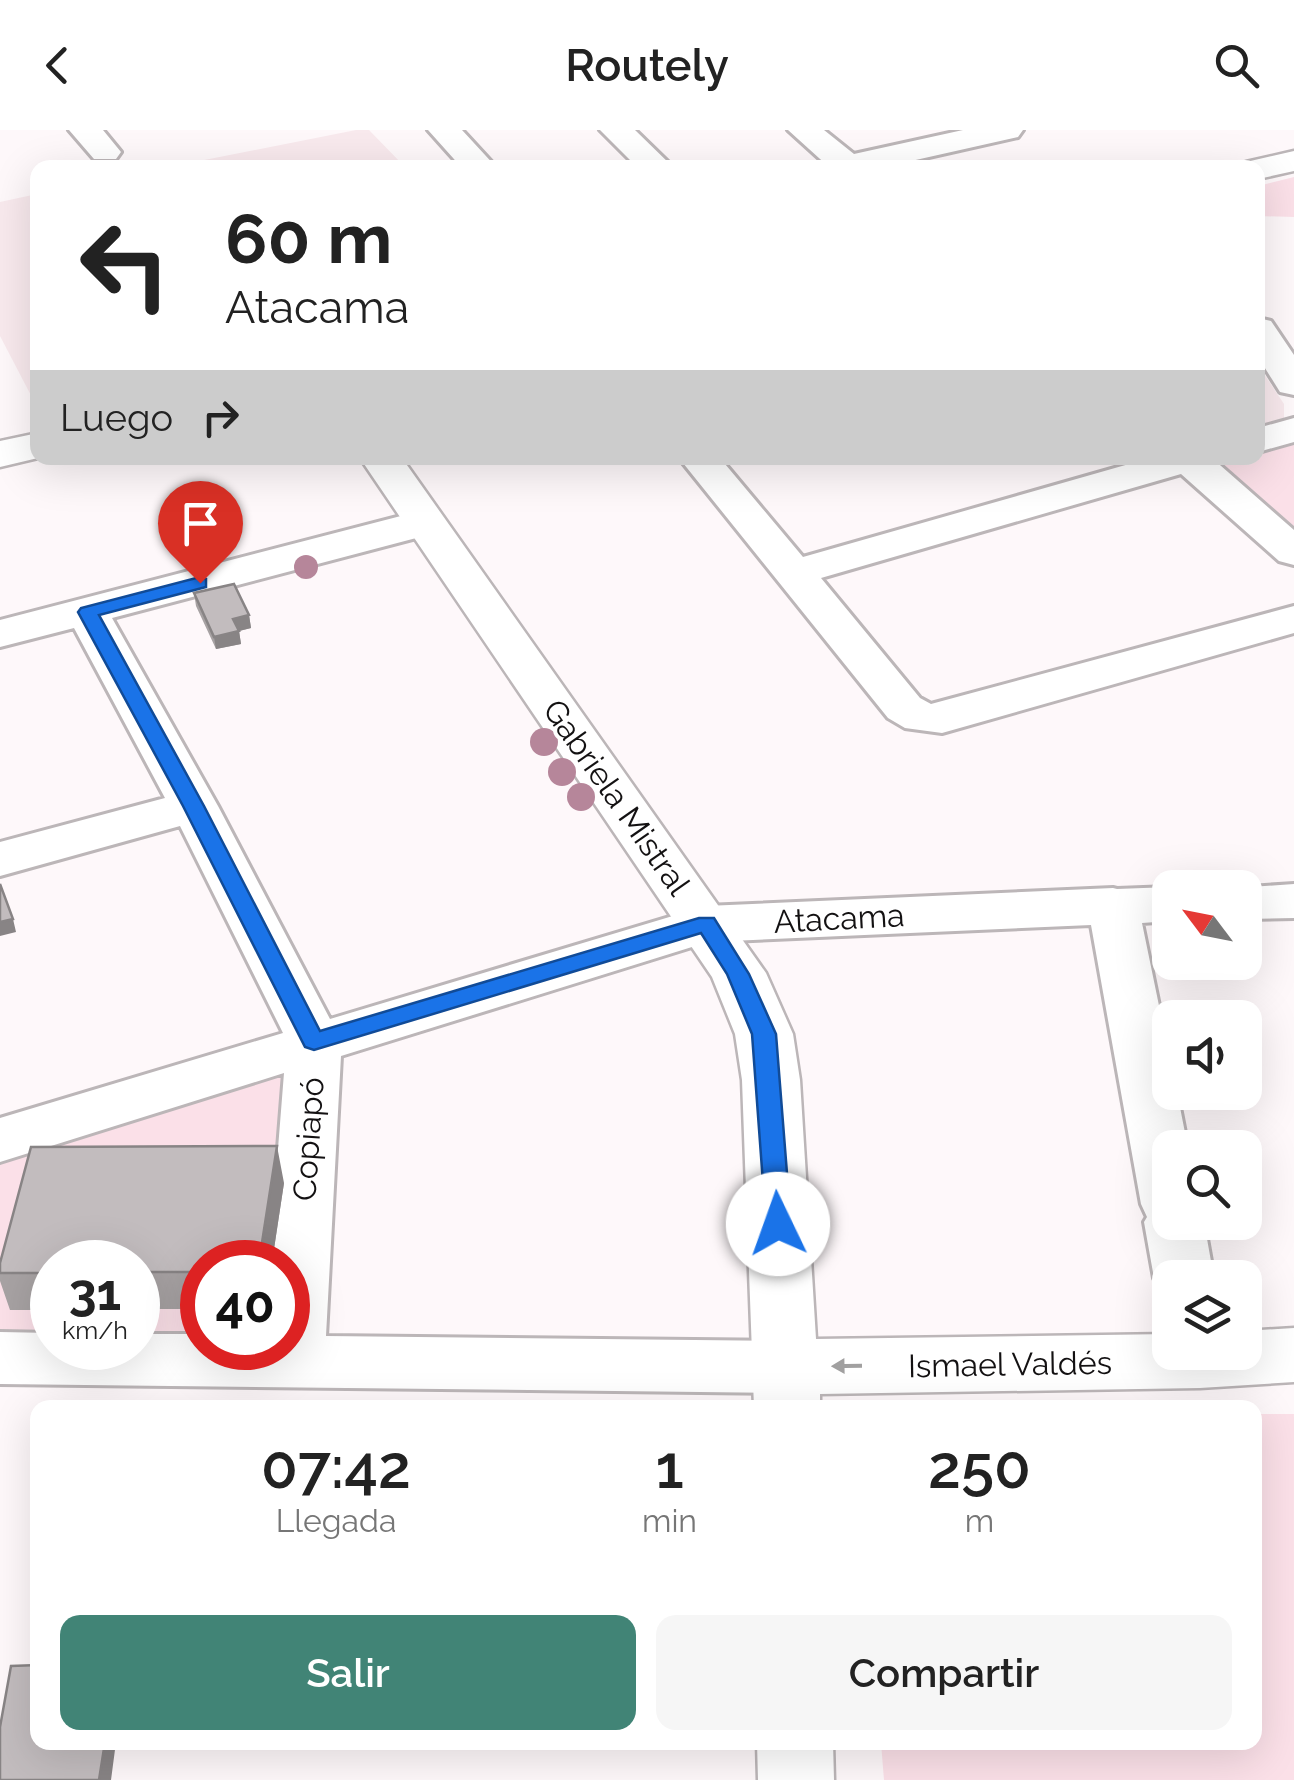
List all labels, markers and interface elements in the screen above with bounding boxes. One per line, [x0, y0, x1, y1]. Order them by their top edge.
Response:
icon: back [30, 38, 85, 93]
icon: search [1209, 38, 1264, 93]
text: Routely [565, 39, 729, 92]
text: 60 m [225, 197, 392, 279]
icon: left [60, 200, 190, 330]
text: Atacama [225, 281, 409, 334]
icon: right [193, 390, 248, 445]
text: Luego [60, 395, 173, 440]
pin [158, 481, 243, 584]
icon: arrive [173, 496, 228, 551]
street label: Gabriela Mistral [536, 692, 698, 902]
north arrow [1152, 870, 1262, 980]
map controls [1152, 870, 1262, 1370]
street label: Atacama [773, 896, 905, 940]
button: sound [1152, 1000, 1262, 1110]
street label: Copiapó [285, 1076, 331, 1202]
button: search [1152, 1130, 1262, 1240]
position arrow [726, 1172, 830, 1276]
speed limit sign: 40 [180, 1240, 310, 1370]
button: layers [1152, 1260, 1262, 1370]
text: 31 [69, 1263, 121, 1322]
text: km/h [62, 1315, 128, 1345]
street label: Ismael Valdés [908, 1344, 1112, 1384]
one-way arrow [830, 1359, 862, 1375]
text: 07:42 [261, 1432, 411, 1502]
text: 1 [655, 1432, 684, 1502]
text: 250 [928, 1432, 1031, 1502]
text: Llegada [276, 1502, 396, 1539]
text: min [642, 1502, 697, 1539]
text: m [965, 1502, 994, 1539]
button: Salir [60, 1615, 636, 1730]
button: Compartir [656, 1615, 1232, 1730]

